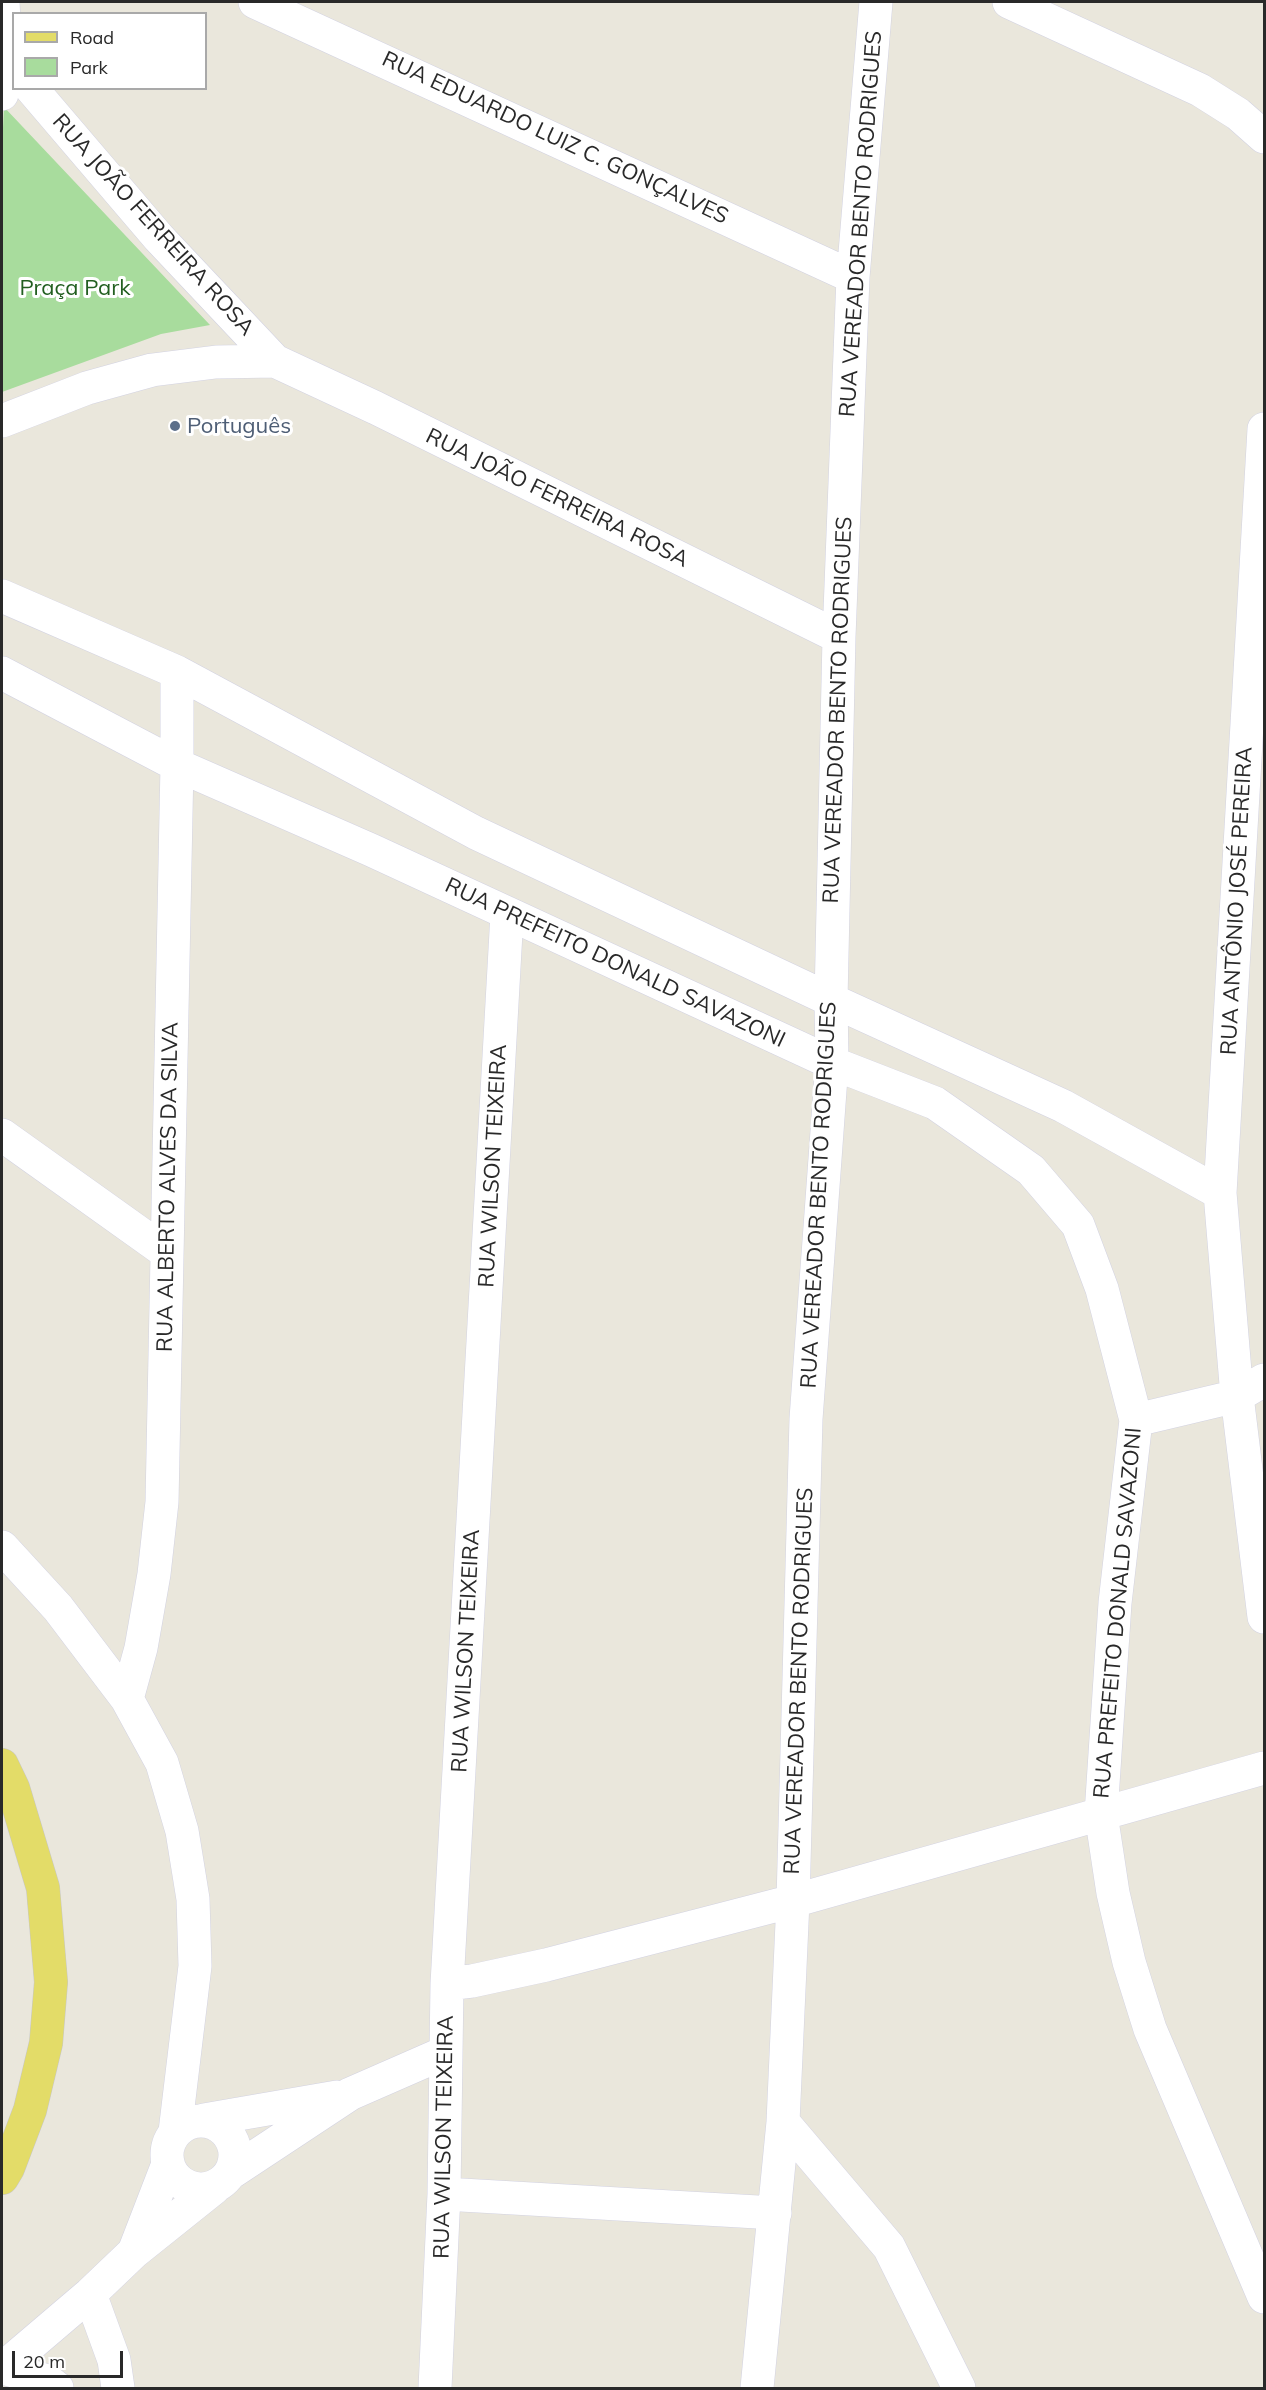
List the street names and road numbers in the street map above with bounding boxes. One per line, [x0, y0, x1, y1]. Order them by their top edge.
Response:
street label: RUA VEREADOR BENTO RODRIGUES [834, 30, 888, 418]
street label: RUA EDUARDO LUIZ C. GONÇALVES [378, 46, 732, 230]
street label: RUA JOÃO FERREIRA ROSA [47, 109, 259, 341]
street label: RUA JOÃO FERREIRA ROSA [421, 423, 693, 573]
street label: RUA VEREADOR BENTO RODRIGUES [818, 516, 858, 904]
street label: RUA ANTÔNIO JOSÉ PEREIRA [1216, 746, 1258, 1056]
street label: RUA PREFEITO DONALD SAVAZONI [441, 872, 789, 1054]
street label: RUA VEREADOR BENTO RODRIGUES [796, 1001, 842, 1389]
street label: RUA ALBERTO ALVES DA SILVA [152, 1022, 184, 1352]
street label: RUA WILSON TEIXEIRA [473, 1044, 513, 1288]
street label: RUA PREFEITO DONALD SAVAZONI [1089, 1426, 1147, 1800]
street label: RUA VEREADOR BENTO RODRIGUES [779, 1487, 819, 1875]
street label: RUA WILSON TEIXEIRA [446, 1529, 486, 1773]
street label: RUA WILSON TEIXEIRA [429, 2015, 459, 2259]

